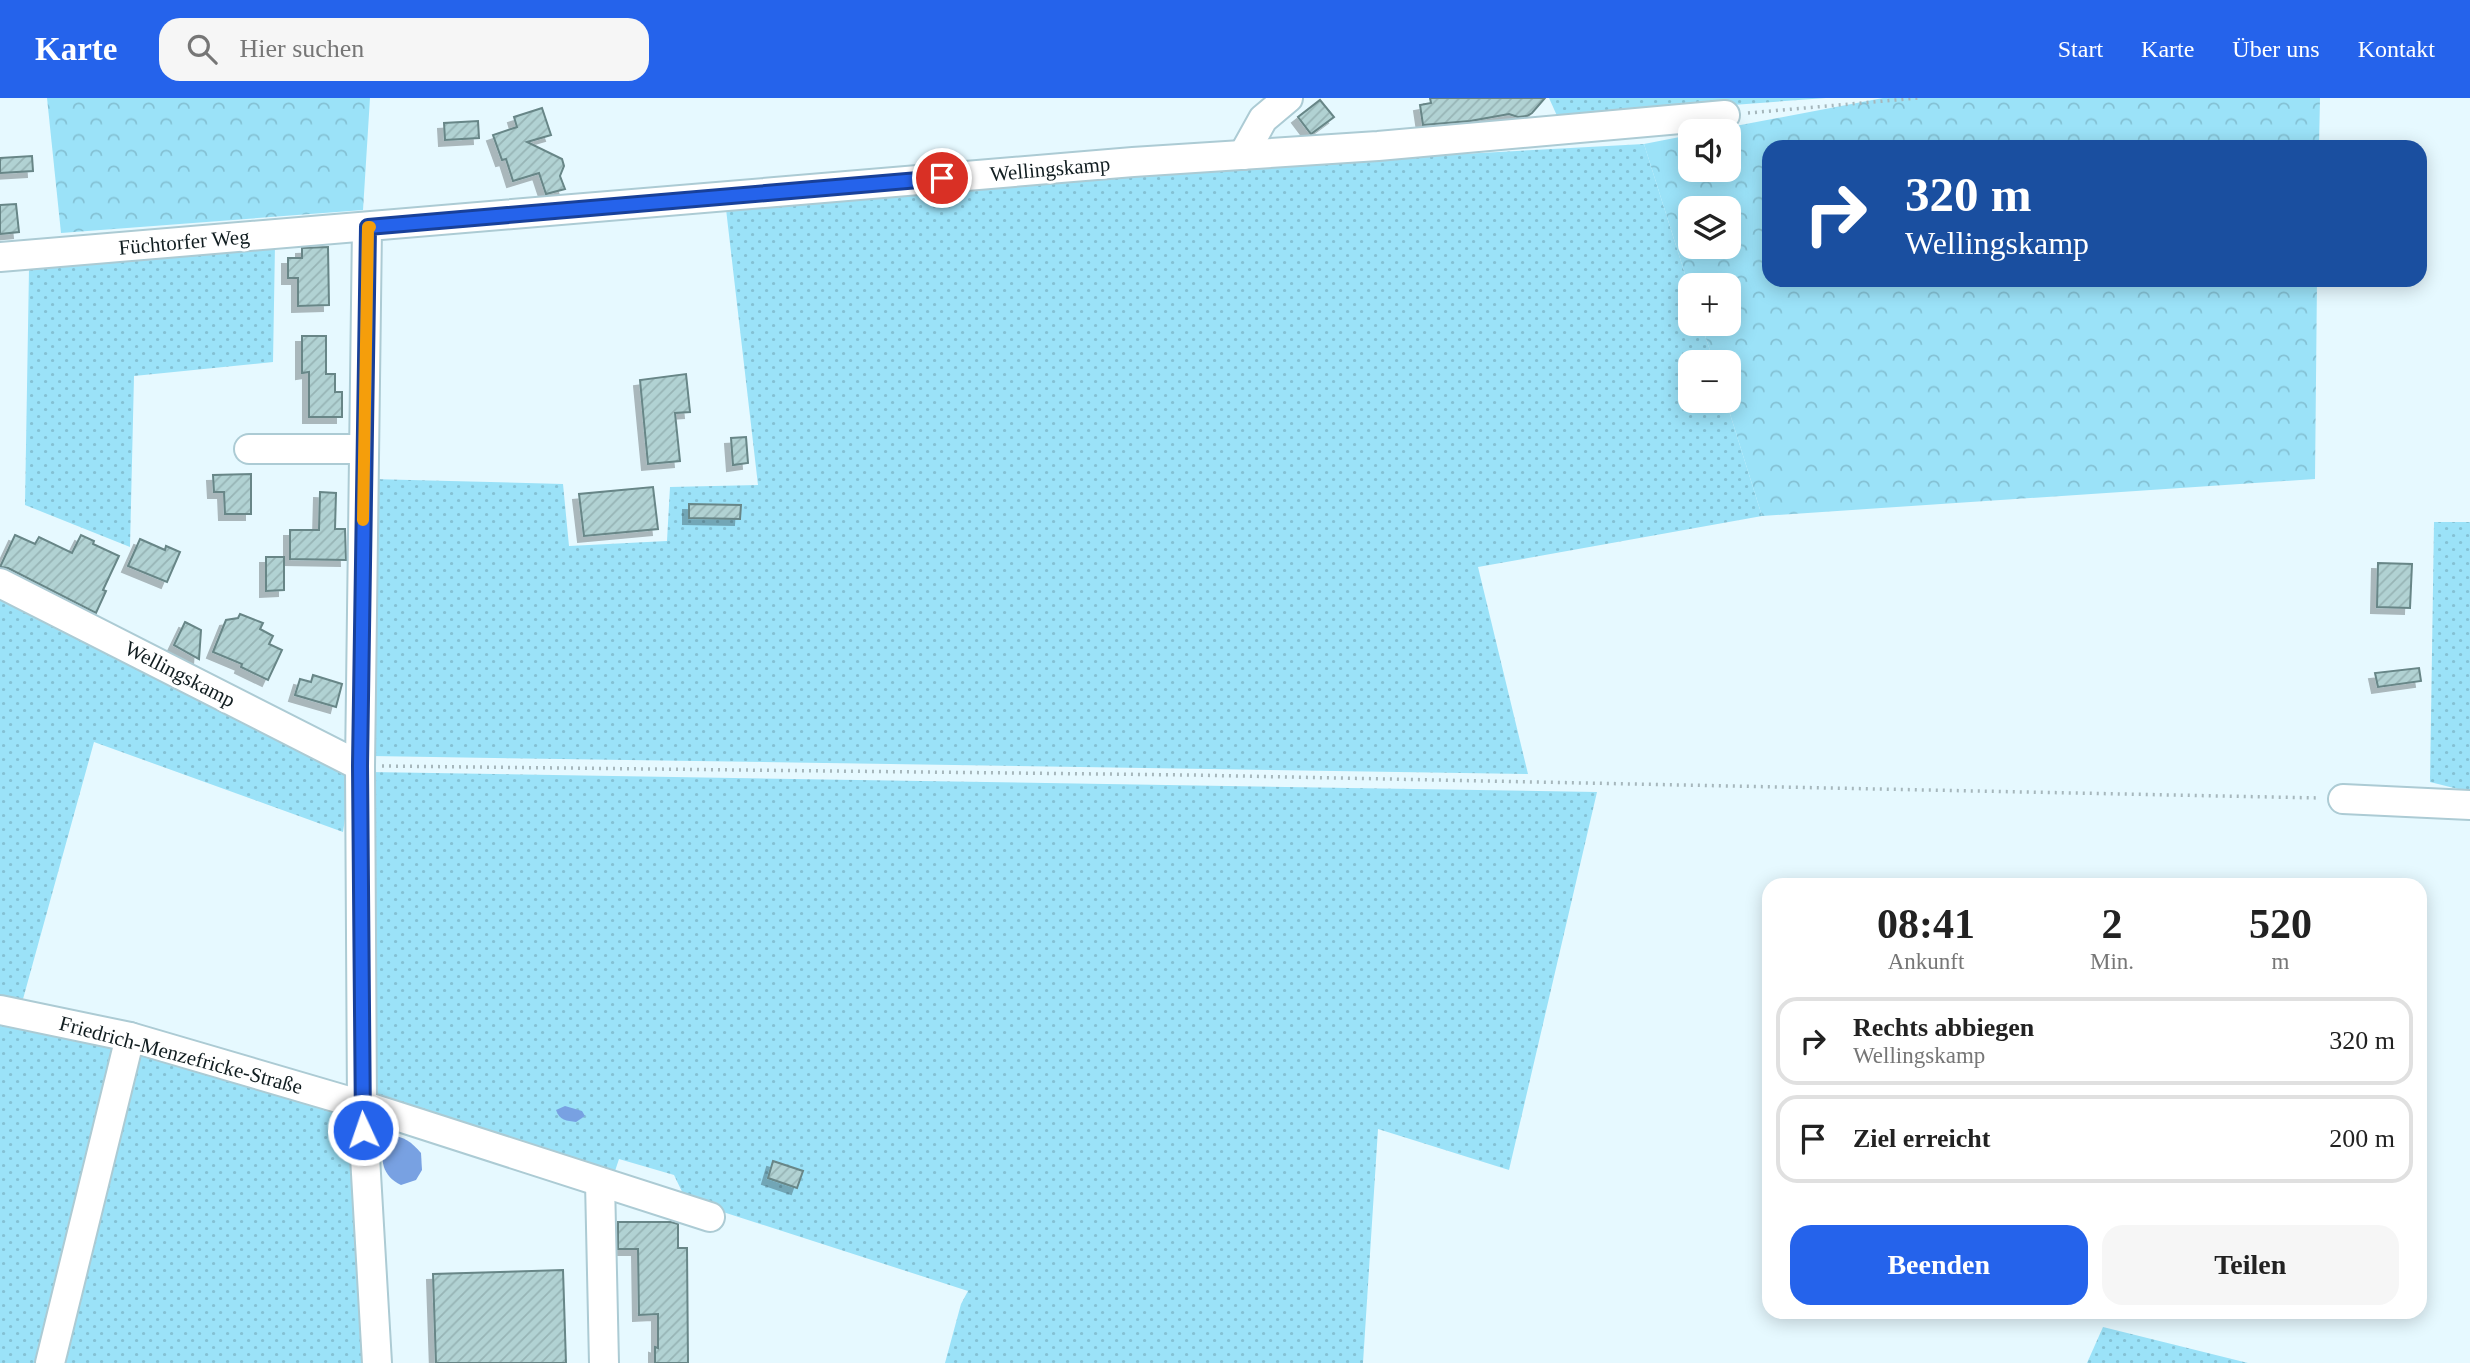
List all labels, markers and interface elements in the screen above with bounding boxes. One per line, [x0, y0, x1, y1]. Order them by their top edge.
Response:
search box [159, 18, 649, 81]
icon: search [183, 30, 221, 68]
text: Karte [35, 31, 117, 67]
text: Hier suchen [239, 34, 364, 63]
text: Start [2058, 36, 2103, 62]
text: Karte [2141, 36, 2194, 62]
text: Über uns [2232, 36, 2320, 62]
text: Kontakt [2358, 36, 2435, 62]
map controls [1678, 119, 1741, 413]
button: sound [1678, 119, 1741, 182]
pin [912, 148, 972, 208]
street label: Wellingskamp [989, 152, 1111, 186]
icon: arrive [923, 159, 961, 197]
text: 320 m [1905, 167, 2032, 222]
icon: right [1790, 168, 1881, 259]
button: layers [1678, 196, 1741, 259]
street label: Füchtorfer Weg [117, 224, 251, 260]
text: Wellingskamp [1905, 225, 2089, 261]
button: + [1678, 273, 1741, 336]
button: − [1678, 350, 1741, 413]
street label: Wellingskamp [121, 636, 239, 712]
text: 08:41 [1877, 901, 1975, 947]
text: 2 [2101, 901, 2122, 947]
text: 520 [2249, 901, 2312, 947]
text: Ankunft [1888, 949, 1964, 974]
text: Min. [2090, 949, 2134, 974]
text: m [2272, 949, 2289, 974]
street label: Friedrich-Menzefricke-Straße [57, 1011, 305, 1099]
text: Rechts abbiegen [1853, 1013, 2034, 1042]
icon: right [1794, 1022, 1832, 1060]
text: 320 m [2329, 1026, 2395, 1055]
text: Wellingskamp [1853, 1043, 1985, 1068]
position arrow [326, 1093, 400, 1167]
icon: arrive [1794, 1120, 1832, 1158]
text: Ziel erreicht [1853, 1124, 1990, 1153]
text: 200 m [2329, 1124, 2395, 1153]
button: Beenden [1790, 1225, 2088, 1305]
button: Teilen [2102, 1225, 2399, 1305]

